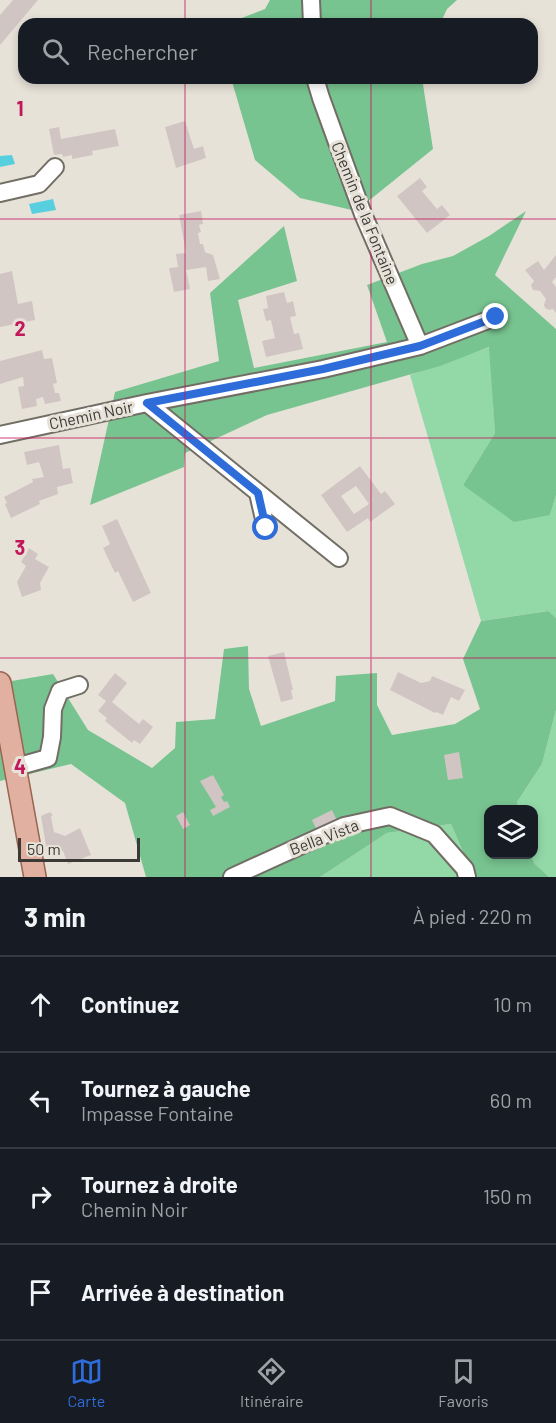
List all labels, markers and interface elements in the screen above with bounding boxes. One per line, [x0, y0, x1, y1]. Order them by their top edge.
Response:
search box [18, 18, 538, 84]
icon: search [39, 35, 72, 68]
text: Rechercher [87, 38, 198, 64]
text: 1 [16, 96, 24, 120]
street label: Chemin de la Fontaine [328, 139, 403, 287]
route end [482, 303, 508, 329]
text: 2 [14, 316, 26, 340]
street label: Chemin Noir [47, 396, 135, 433]
route start [252, 514, 278, 540]
text: 3 [15, 535, 25, 559]
text: 4 [14, 754, 26, 778]
map controls [484, 805, 538, 859]
button: layers [484, 805, 538, 859]
street label: Bella Vista [287, 815, 361, 858]
scale bar [18, 835, 140, 862]
text: 50 m [27, 839, 61, 858]
text: 3 min [24, 901, 86, 932]
text: À pied · 220 m [413, 904, 532, 928]
icon: ahead [24, 988, 57, 1021]
text: Continuez [81, 991, 179, 1017]
text: 10 m [493, 992, 532, 1016]
text: Tournez à gauche [81, 1075, 251, 1101]
icon: left [24, 1084, 57, 1117]
text: 60 m [490, 1088, 532, 1112]
text: Impasse Fontaine [81, 1101, 234, 1125]
text: Tournez à droite [81, 1171, 238, 1197]
icon: right [24, 1180, 57, 1213]
text: 150 m [483, 1184, 532, 1208]
text: Chemin Noir [81, 1197, 188, 1221]
icon: arrive [24, 1276, 57, 1309]
text: Arrivée à destination [81, 1279, 284, 1305]
tab: Carte [67, 1355, 105, 1410]
tab: Itinéraire [240, 1355, 304, 1410]
tab: Favoris [438, 1355, 489, 1410]

